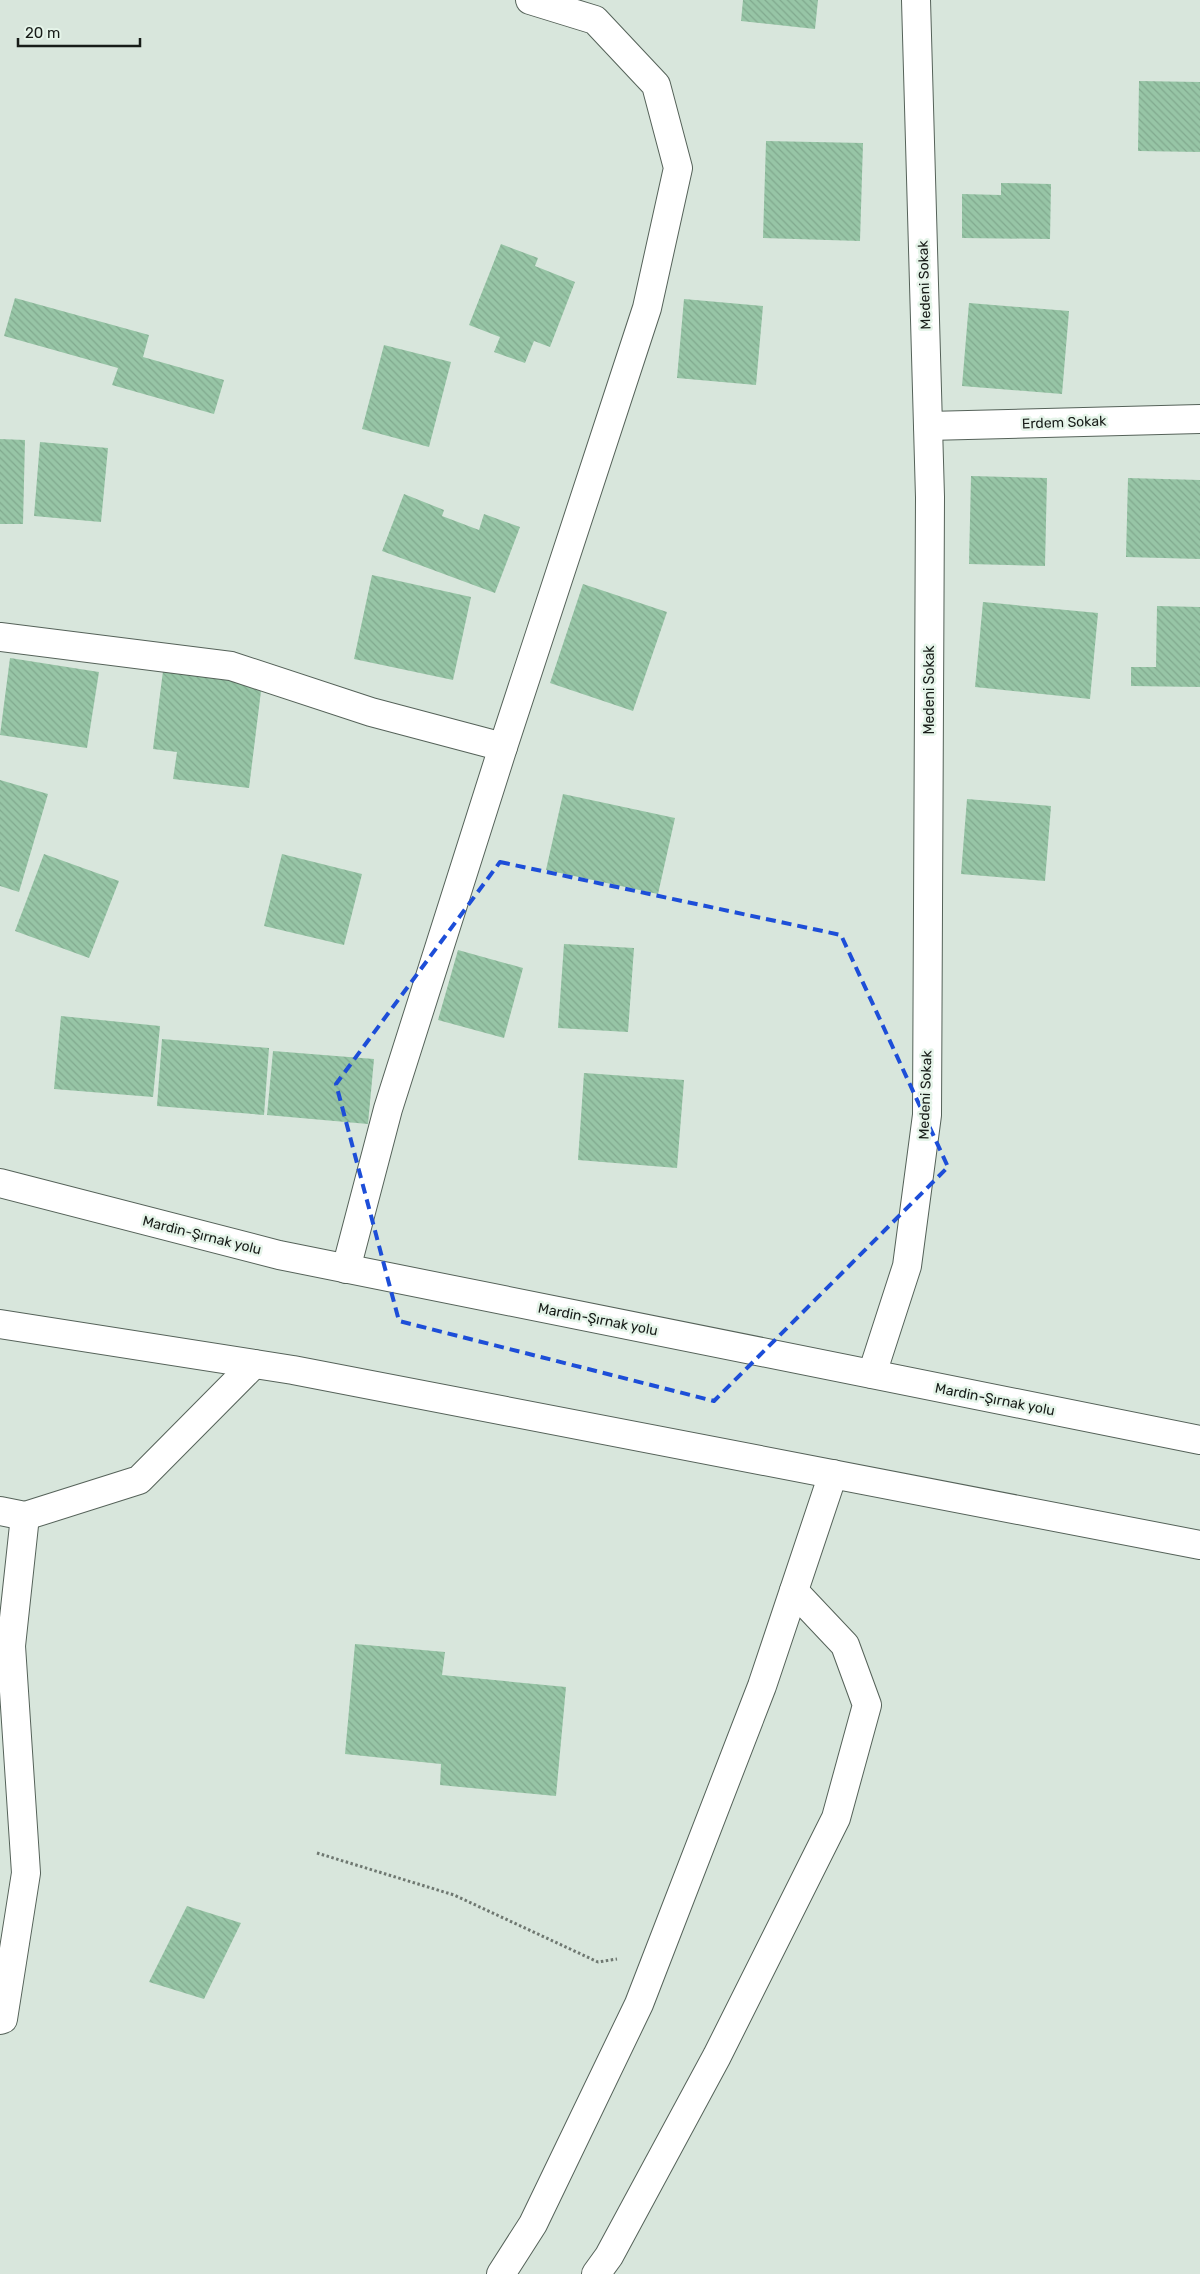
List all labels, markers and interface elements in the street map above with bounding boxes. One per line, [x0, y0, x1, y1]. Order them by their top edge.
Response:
scale bar [18, 15, 140, 47]
text: 20 m [25, 24, 60, 42]
street label: Medeni Sokak [914, 239, 935, 330]
street label: Erdem Sokak [1022, 413, 1107, 432]
street label: Medeni Sokak [921, 645, 938, 735]
street label: Medeni Sokak [915, 1049, 936, 1140]
street label: Mardin-Şırnak yolu [141, 1212, 263, 1258]
street label: Mardin-Şırnak yolu [536, 1300, 659, 1339]
street label: Mardin-Şırnak yolu [933, 1380, 1056, 1419]

